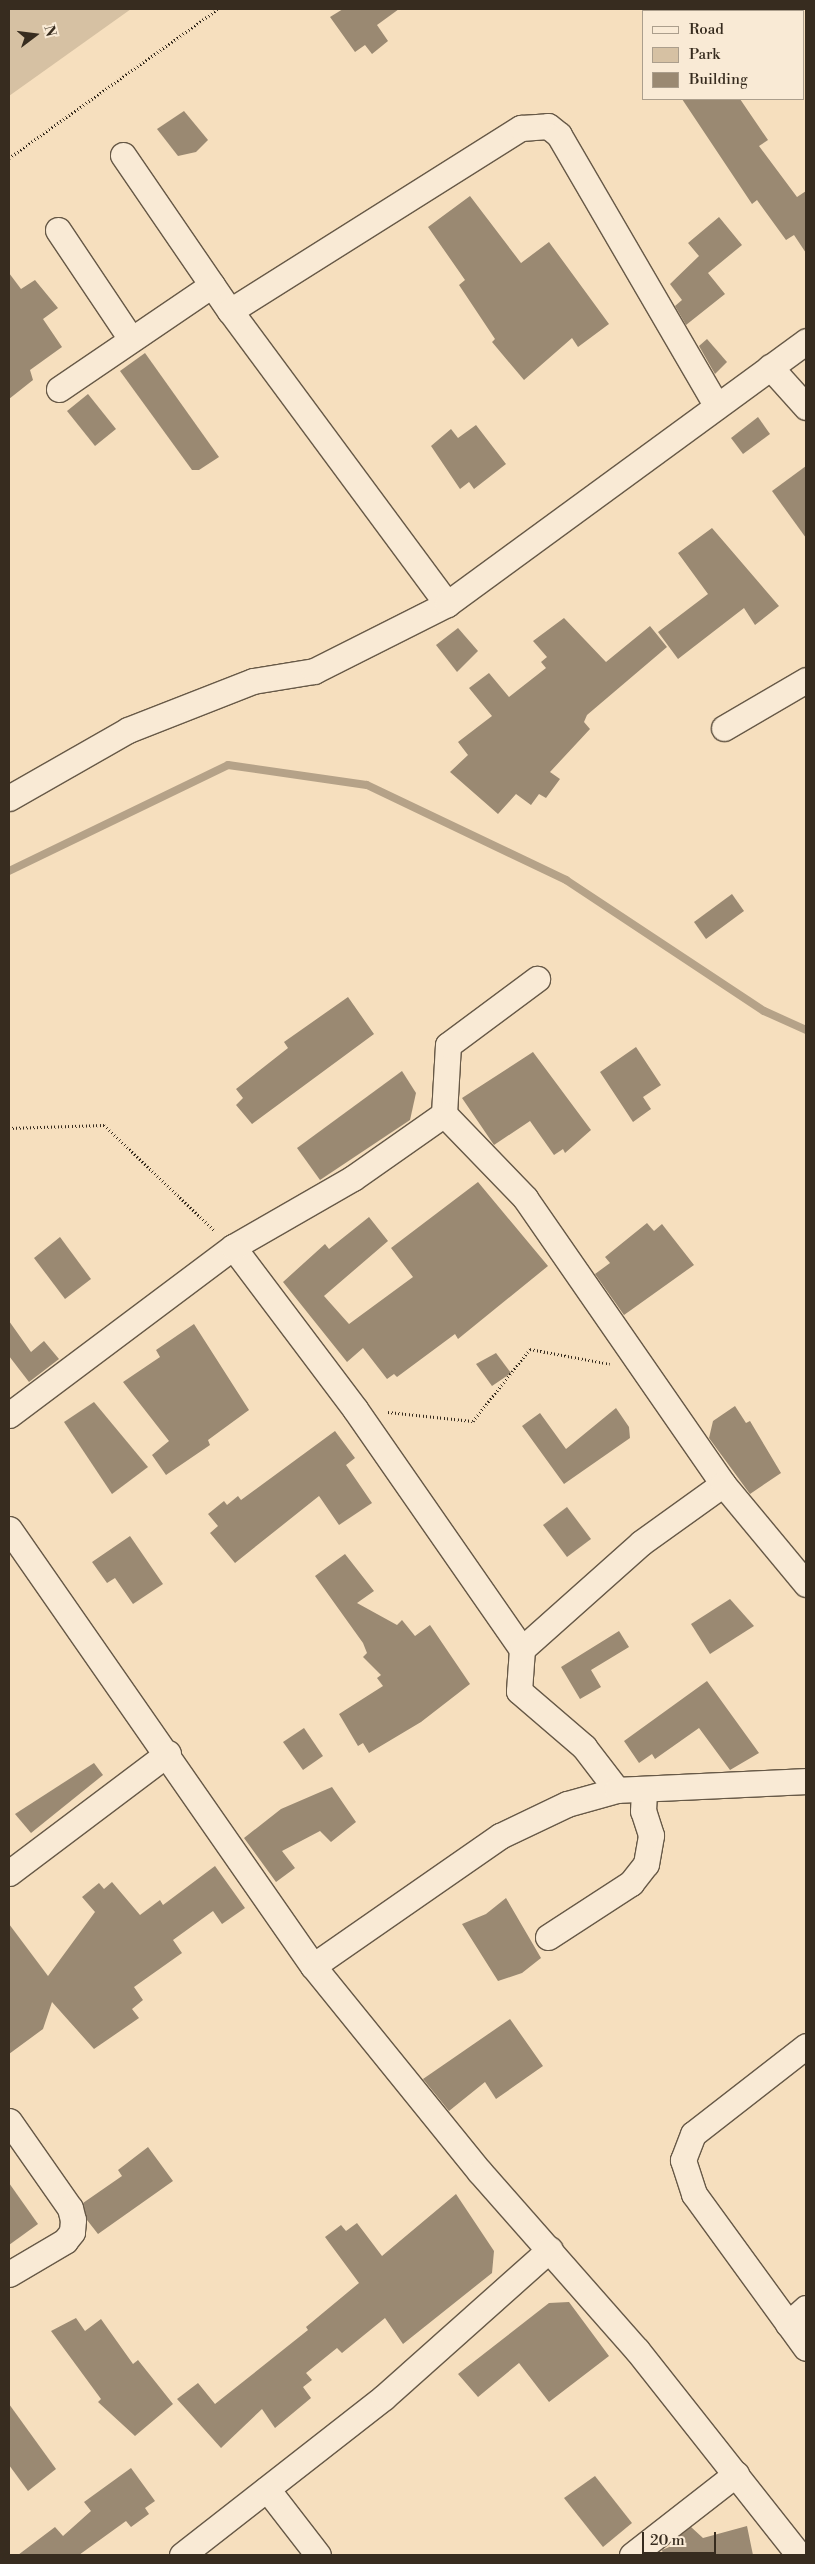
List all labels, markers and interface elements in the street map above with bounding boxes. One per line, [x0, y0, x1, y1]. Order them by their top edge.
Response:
north arrow [10, 10, 60, 60]
legend [642, 10, 805, 100]
text: Road [689, 20, 724, 39]
text: N [39, 23, 60, 39]
text: Park [689, 45, 720, 64]
text: Building [689, 70, 748, 89]
scale bar [645, 2522, 719, 2554]
text: 20 m [650, 2531, 685, 2550]

